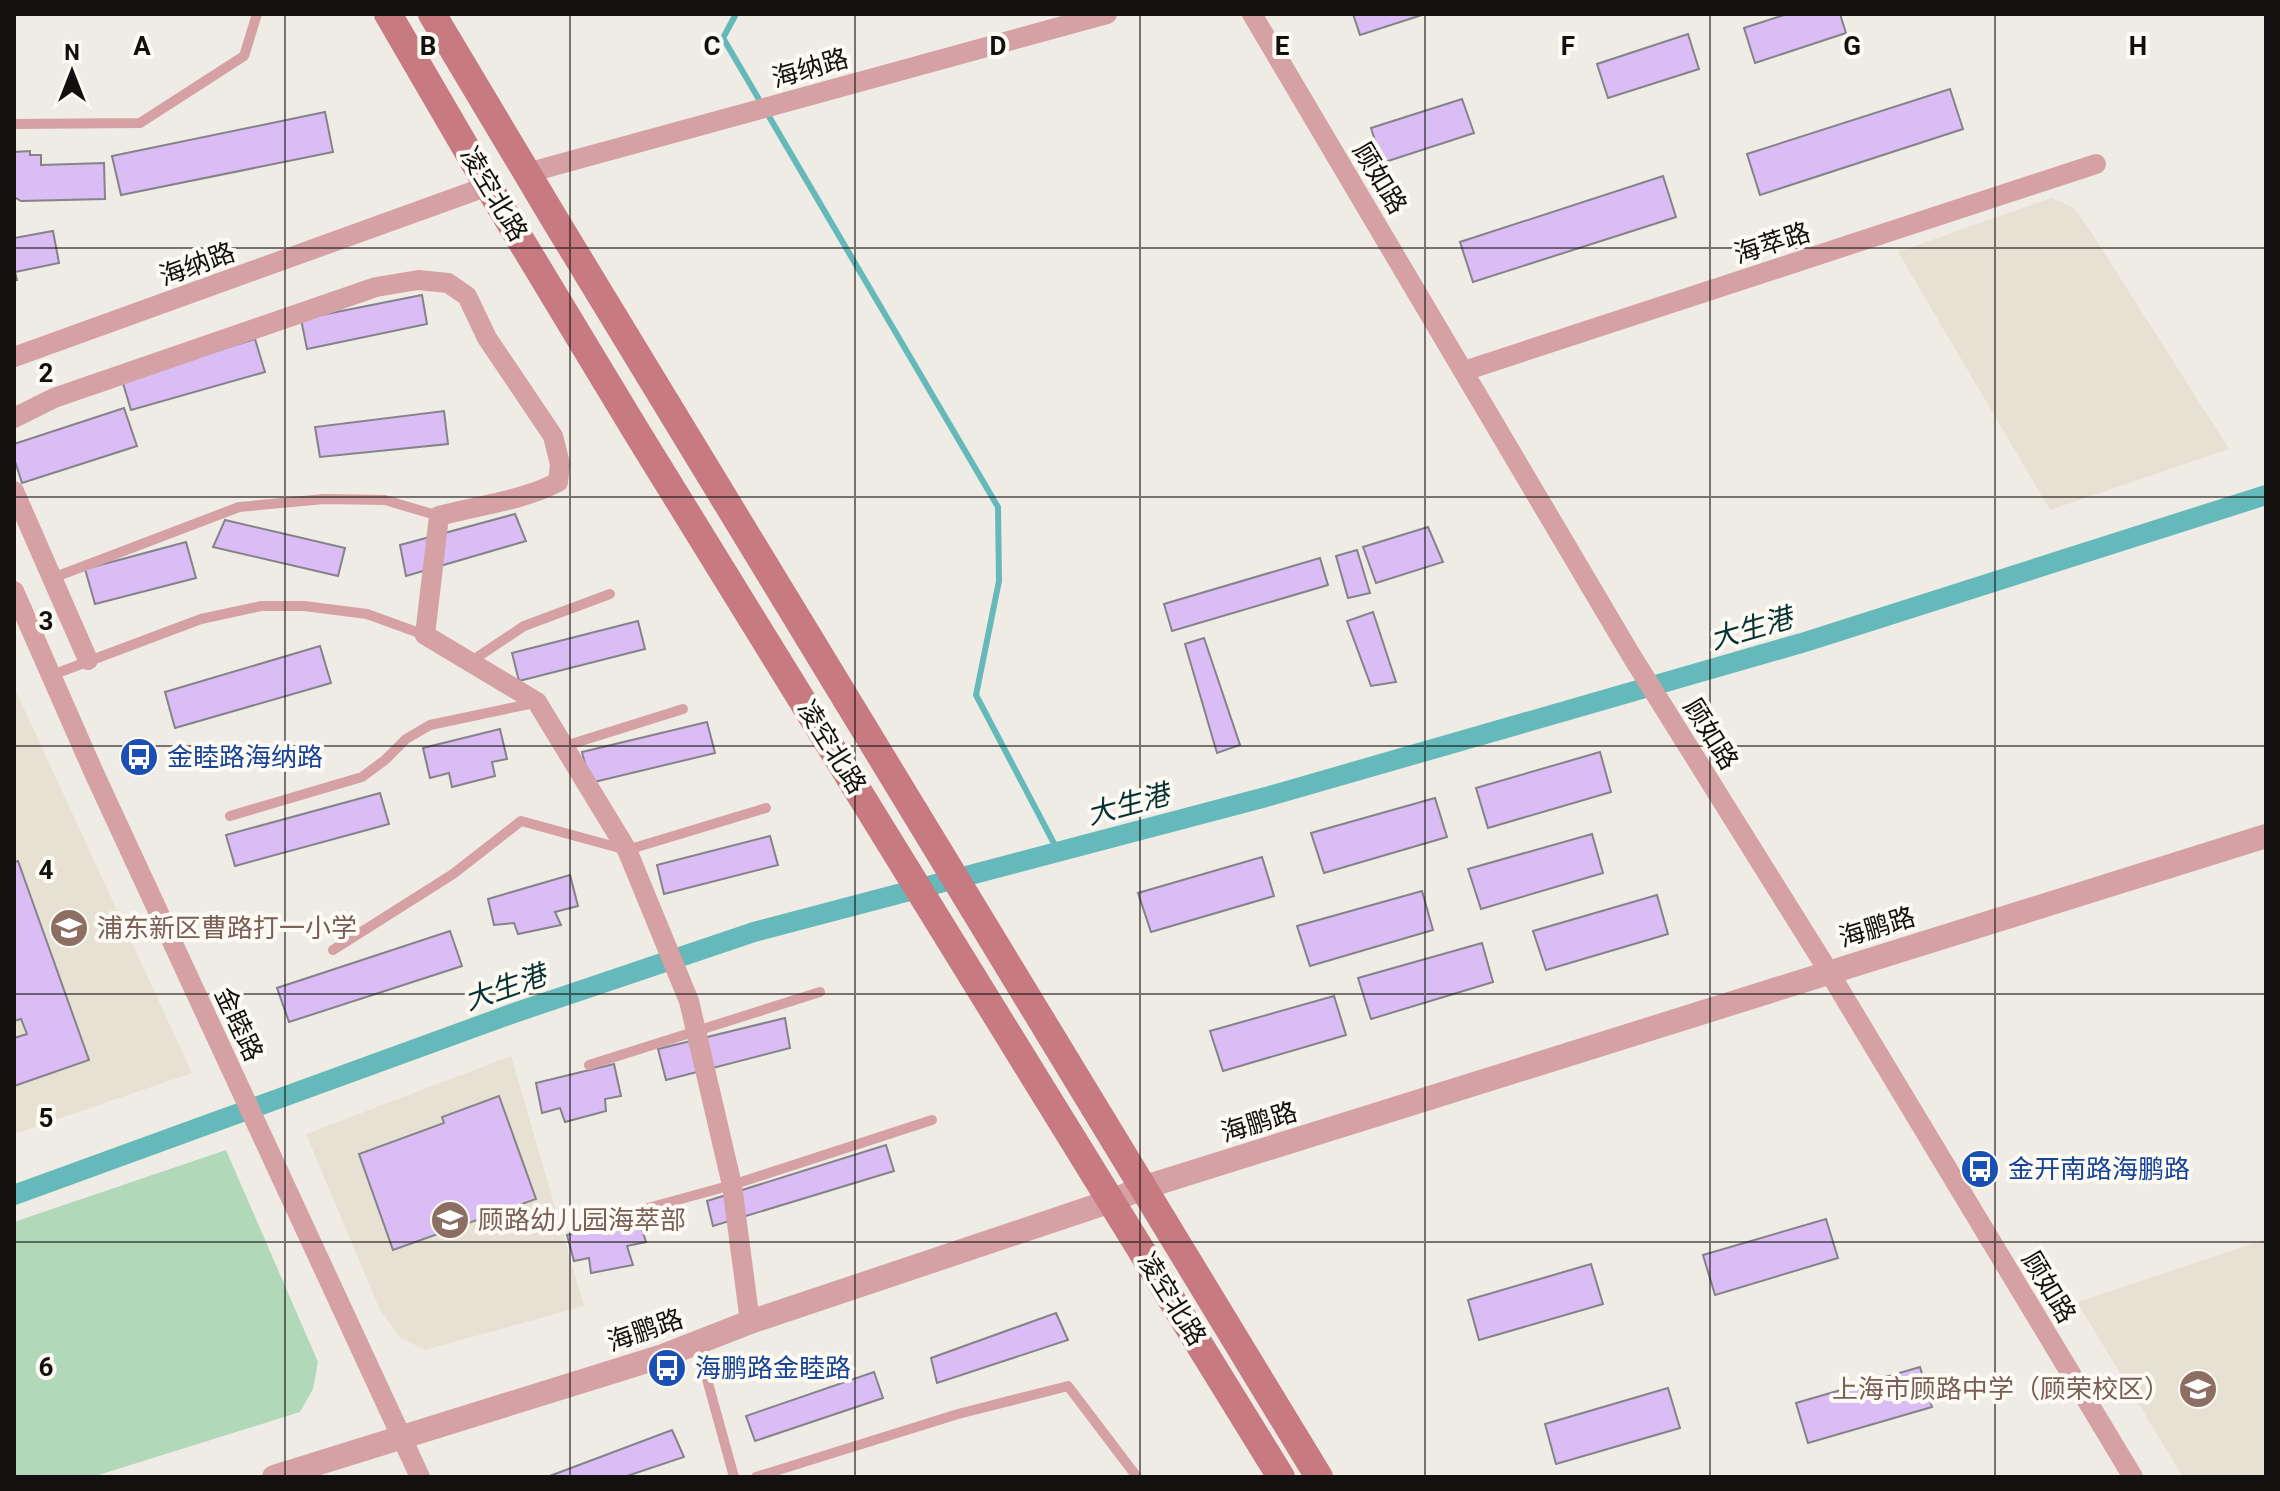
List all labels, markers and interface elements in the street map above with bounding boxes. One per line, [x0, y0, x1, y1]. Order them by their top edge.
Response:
text: A [133, 31, 151, 61]
text: B [420, 31, 436, 61]
text: C [703, 31, 721, 61]
text: D [990, 31, 1006, 61]
text: E [1275, 31, 1290, 61]
text: F [1561, 31, 1575, 61]
text: G [1843, 31, 1861, 61]
text: H [2129, 31, 2147, 61]
north arrow [32, 32, 112, 112]
text: N [64, 40, 80, 65]
street label: 海纳路 [768, 43, 852, 93]
street label: 顾如路 [1347, 137, 1413, 219]
street label: 凌空北路 [454, 142, 534, 246]
street label: 海萃路 [1730, 217, 1814, 269]
street label: 海纳路 [155, 237, 239, 291]
text: 2 [39, 358, 53, 388]
water label: 大生港 [1706, 600, 1800, 656]
text: 3 [39, 606, 53, 636]
street label: 顾如路 [1678, 693, 1744, 775]
street label: 凌空北路 [792, 695, 872, 799]
bus stop icon: 金睦路海纳路 [118, 736, 160, 778]
place label: 金睦路海纳路 [167, 742, 323, 772]
water label: 大生港 [1083, 777, 1177, 831]
text: 4 [39, 855, 54, 885]
street label: 海鹏路 [1835, 901, 1919, 953]
school or university icon: 浦东新区曹路打一小学 [48, 907, 90, 949]
place label: 浦东新区曹路打一小学 [97, 913, 357, 943]
water label: 大生港 [460, 957, 554, 1017]
street label: 金睦路 [209, 982, 269, 1066]
street label: 海鹏路 [1217, 1096, 1301, 1148]
text: 5 [39, 1103, 53, 1133]
bus stop icon: 金开南路海鹏路 [1959, 1148, 2001, 1190]
place label: 金开南路海鹏路 [2008, 1154, 2190, 1184]
school or university icon: 顾路幼儿园海萃部 [429, 1199, 471, 1241]
place label: 顾路幼儿园海萃部 [478, 1205, 686, 1235]
street label: 顾如路 [2016, 1246, 2082, 1328]
street label: 凌空北路 [1132, 1247, 1212, 1351]
street label: 海鹏路 [603, 1303, 687, 1357]
bus stop icon: 海鹏路金睦路 [646, 1347, 688, 1389]
text: 6 [39, 1352, 54, 1382]
place label: 海鹏路金睦路 [695, 1353, 851, 1383]
school or university icon: 上海市顾路中学（顾荣校区） [2177, 1368, 2219, 1410]
place label: 上海市顾路中学（顾荣校区） [1832, 1374, 2170, 1404]

